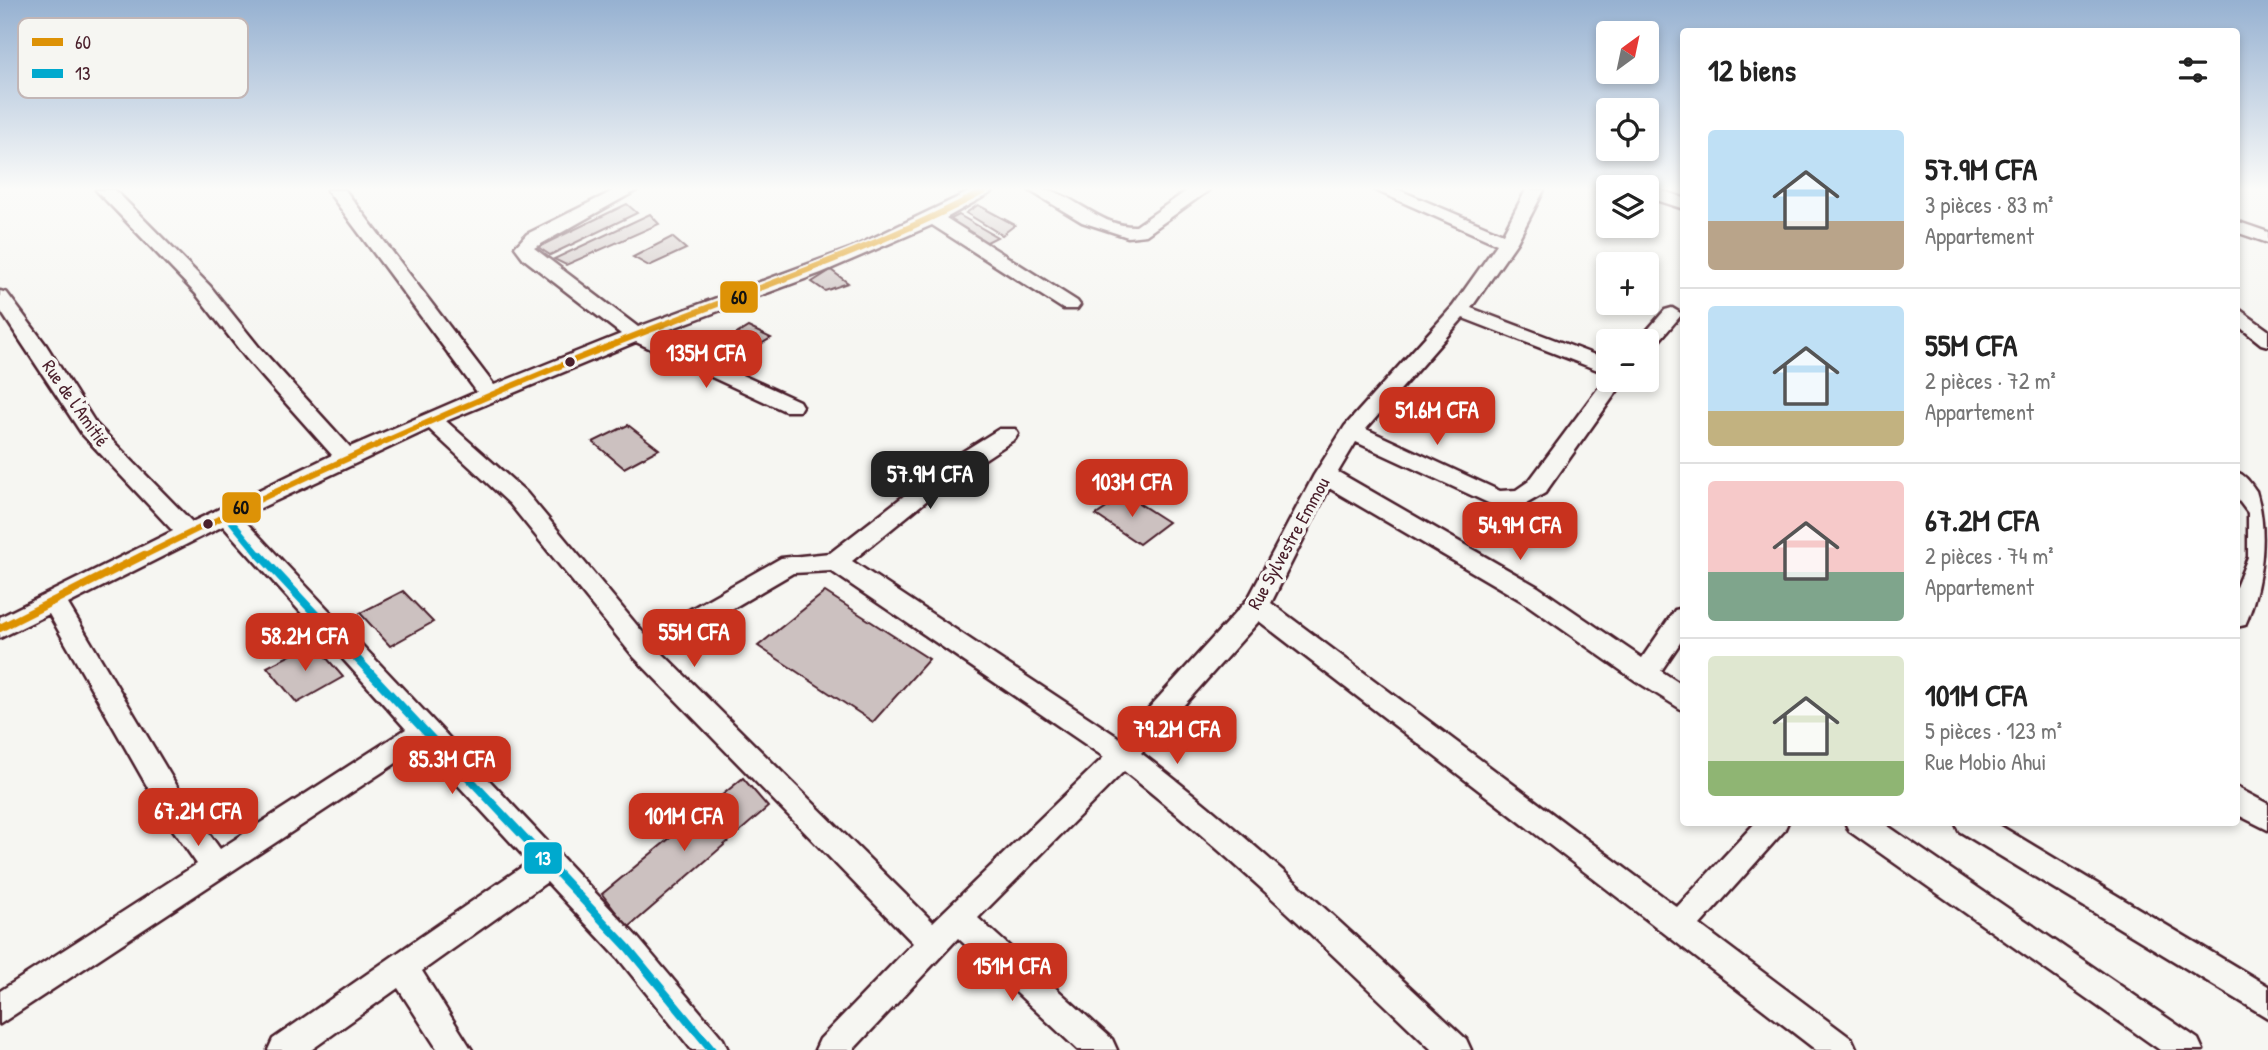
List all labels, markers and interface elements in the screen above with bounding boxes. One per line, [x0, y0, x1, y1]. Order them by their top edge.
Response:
legend [18, 18, 248, 98]
north arrow [1596, 21, 1659, 84]
map controls [1596, 21, 1659, 392]
text: 60 [75, 29, 91, 55]
text: 12 biens [1708, 50, 1796, 90]
icon: filters [2174, 51, 2212, 89]
text: 13 [75, 60, 90, 86]
button: locate [1596, 98, 1659, 161]
text: 57.9M CFA [1925, 149, 2037, 189]
icon: home [1764, 158, 1848, 242]
button: layers [1596, 175, 1659, 238]
text: 3 pièces · 83 m² [1925, 189, 2053, 220]
text: Appartement [1925, 220, 2034, 251]
button: + [1596, 252, 1659, 315]
line badge: 60 [719, 280, 759, 314]
text: 60 [731, 284, 748, 310]
text: 55M CFA [1925, 325, 2017, 365]
button: − [1596, 329, 1659, 392]
pin: 135M CFA [634, 330, 778, 390]
icon: home [1764, 334, 1848, 418]
text: 135M CFA [666, 337, 746, 368]
street label: Rue de l'Amitié [37, 354, 116, 452]
unlabelled marker [563, 355, 577, 369]
text: 2 pièces · 72 m² [1925, 365, 2056, 396]
pin: 51.6M CFA [1357, 388, 1517, 447]
text: 51.6M CFA [1395, 394, 1479, 425]
text: Appartement [1925, 396, 2034, 427]
pin: 57.9M CFA [850, 452, 1010, 511]
text: 57.9M CFA [887, 458, 973, 489]
pin: 103M CFA [1060, 460, 1204, 519]
text: 103M CFA [1092, 466, 1172, 497]
street label: Rue Sylvestre Emmou [1241, 472, 1335, 614]
line badge: 60 [221, 491, 262, 524]
text: 60 [233, 494, 250, 520]
text: 67.2M CFA [1925, 500, 2039, 540]
pin: 54.9M CFA [1440, 503, 1600, 562]
text: 54.9M CFA [1478, 509, 1562, 540]
icon: home [1764, 509, 1848, 593]
unlabelled marker [201, 517, 215, 531]
text: 2 pièces · 74 m² [1925, 540, 2054, 571]
text: Appartement [1925, 571, 2034, 602]
pin: 55M CFA [629, 610, 759, 669]
pin: 58.2M CFA [225, 614, 385, 673]
text: 55M CFA [659, 616, 729, 647]
text: 58.2M CFA [262, 620, 348, 651]
text: 101M CFA [1925, 675, 2027, 715]
icon: home [1764, 684, 1848, 768]
pin: 79.2M CFA [1097, 706, 1257, 766]
text: 79.2M CFA [1134, 713, 1220, 744]
text: 5 pièces · 123 m² [1925, 715, 2062, 746]
pin: 85.3M CFA [372, 736, 532, 796]
text: 85.3M CFA [409, 743, 495, 774]
text: Rue Mobio Ahui [1925, 746, 2046, 777]
pin: 67.2M CFA [118, 788, 278, 848]
pin: 101M CFA [612, 794, 756, 853]
text: 67.2M CFA [154, 795, 242, 826]
text: 101M CFA [645, 800, 723, 831]
line badge: 13 [523, 841, 563, 875]
text: 13 [535, 845, 551, 871]
pin: 151M CFA [940, 944, 1084, 1003]
text: 151M CFA [973, 950, 1051, 981]

